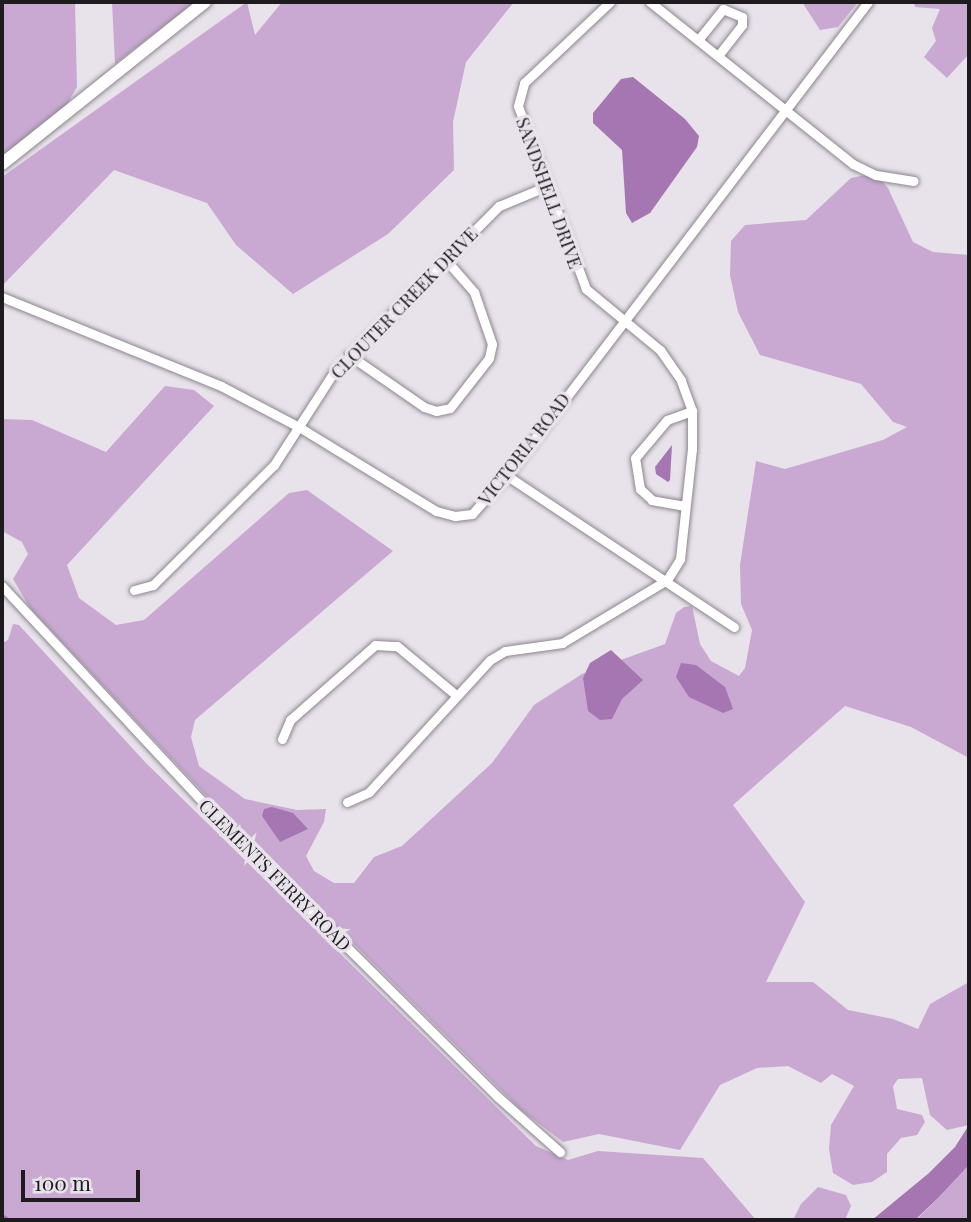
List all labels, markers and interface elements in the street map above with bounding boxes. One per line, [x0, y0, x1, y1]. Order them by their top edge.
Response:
street label: SANDSHELL DRIVE [512, 115, 586, 271]
street label: CLOUTER CREEK DRIVE [326, 223, 482, 383]
street label: VICTORIA ROAD [474, 389, 574, 509]
street label: CLEMENTS FERRY ROAD [194, 794, 356, 956]
scale bar [24, 1156, 144, 1200]
text: 100 m [34, 1168, 91, 1196]

